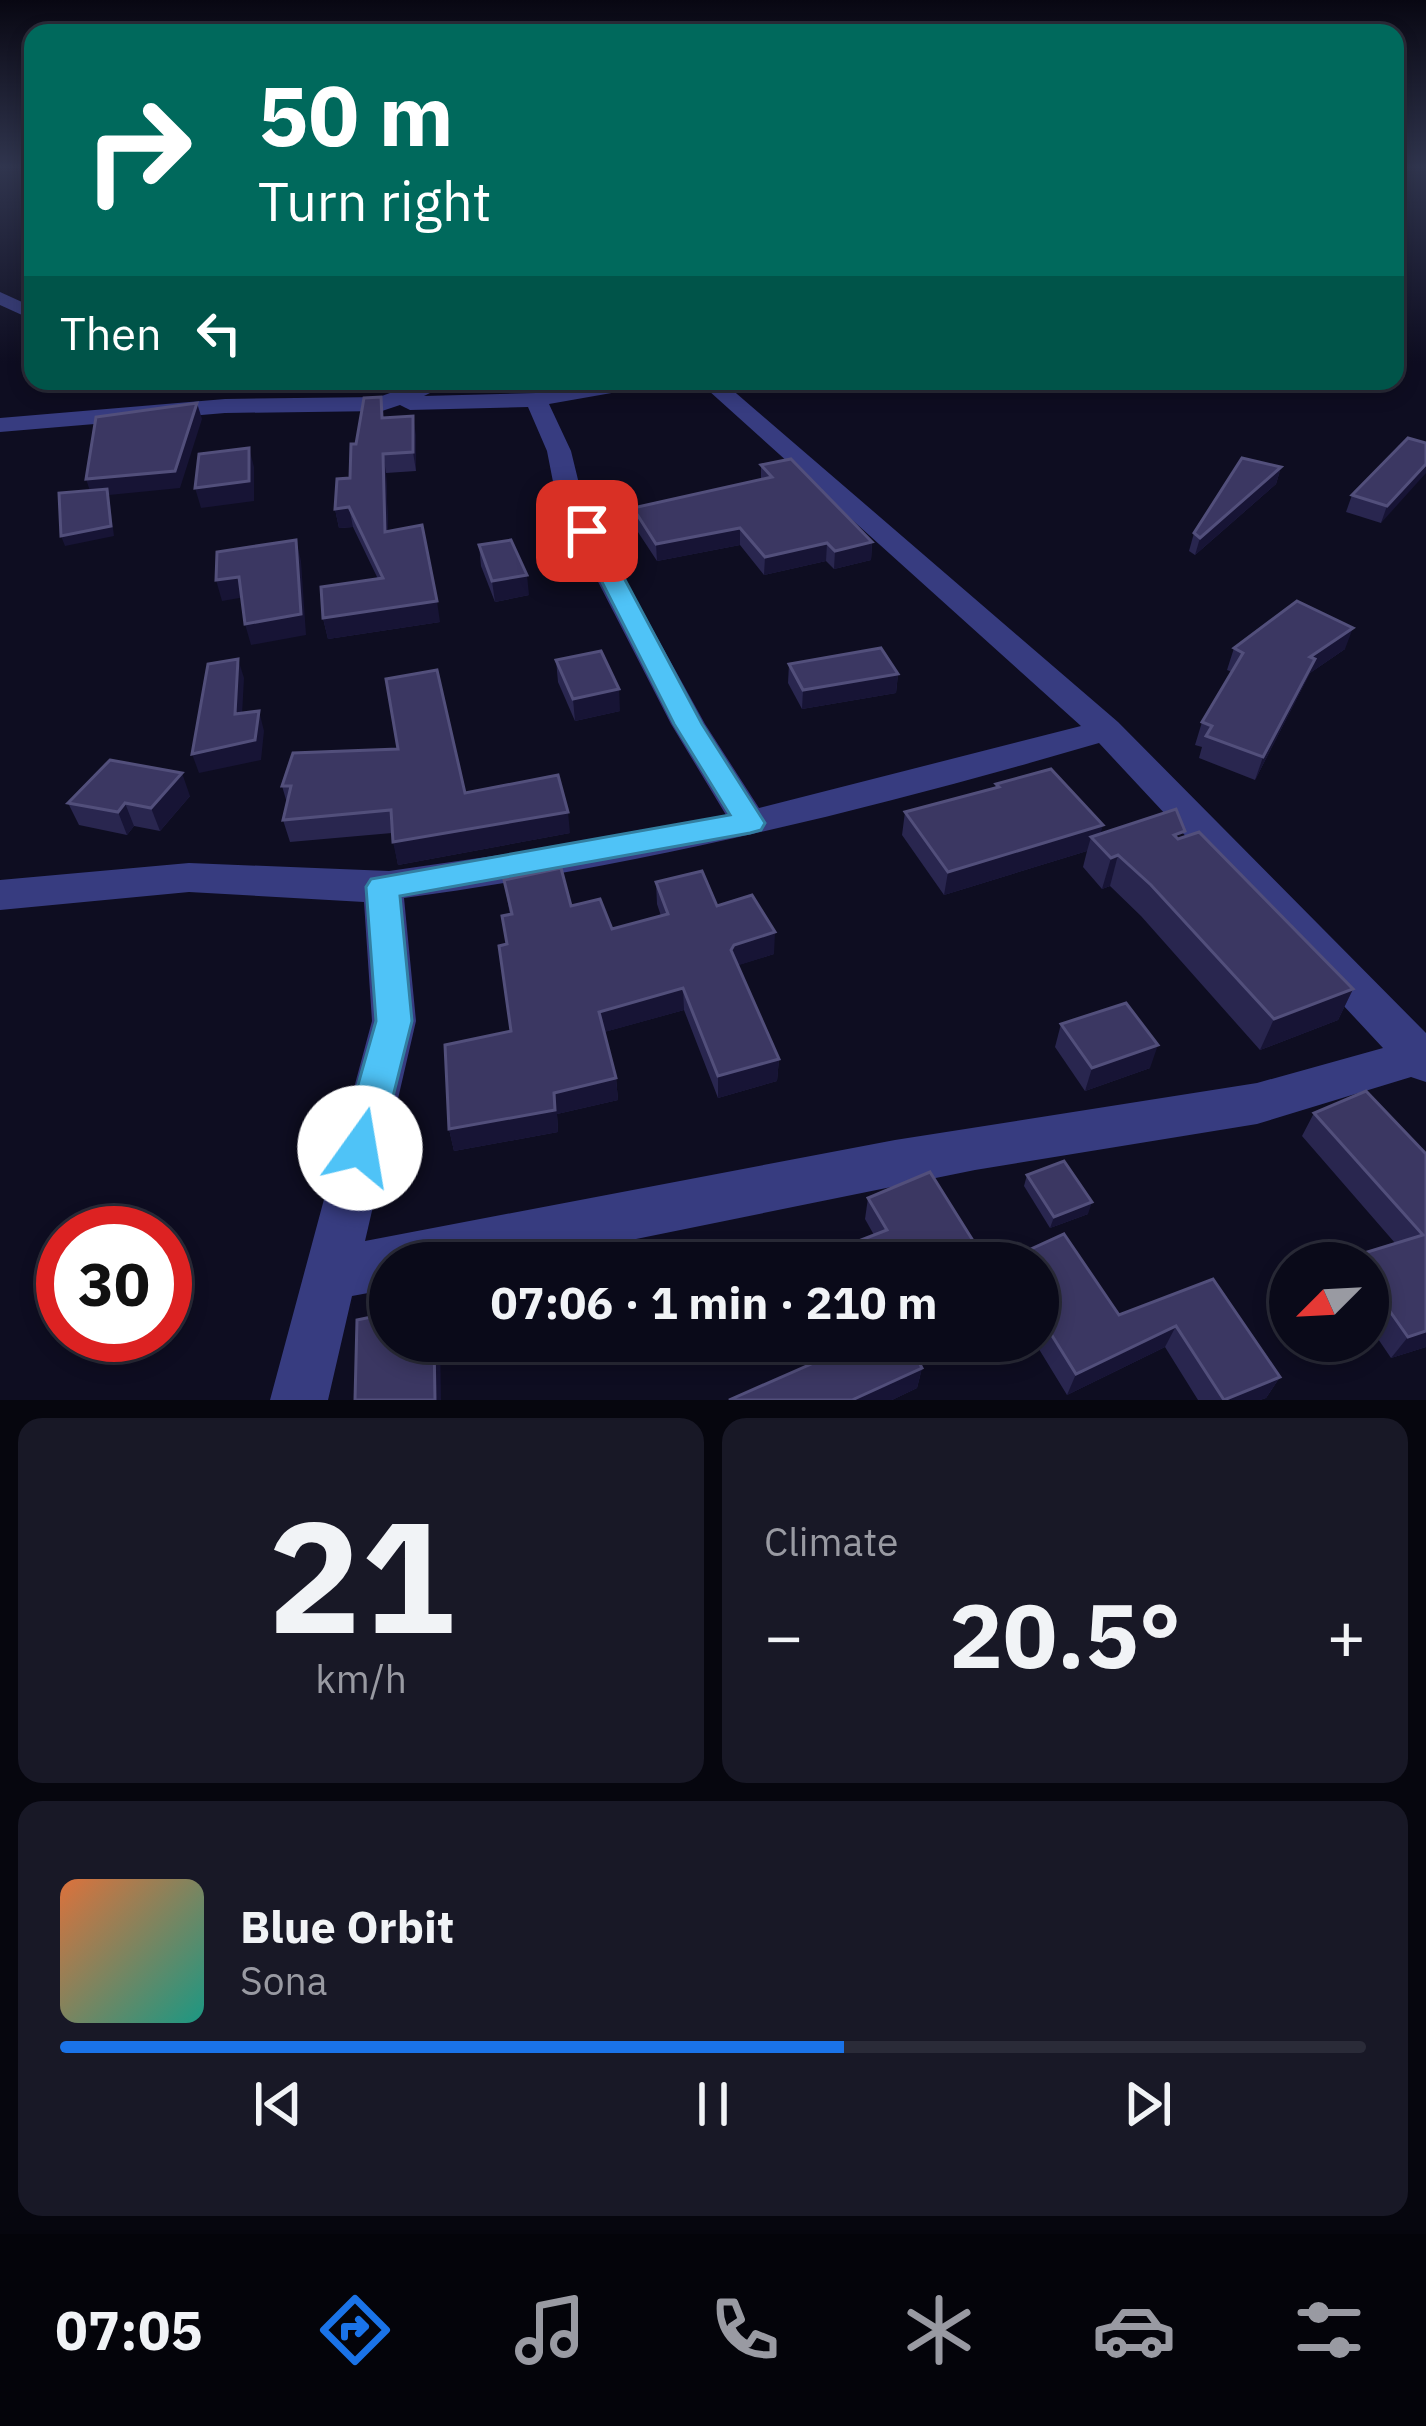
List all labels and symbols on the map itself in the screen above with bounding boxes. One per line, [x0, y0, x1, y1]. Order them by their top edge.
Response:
pin [536, 480, 638, 582]
position arrow [297, 1085, 423, 1211]
speed limit sign: 30 [36, 1206, 192, 1362]
north arrow [1269, 1242, 1389, 1362]

